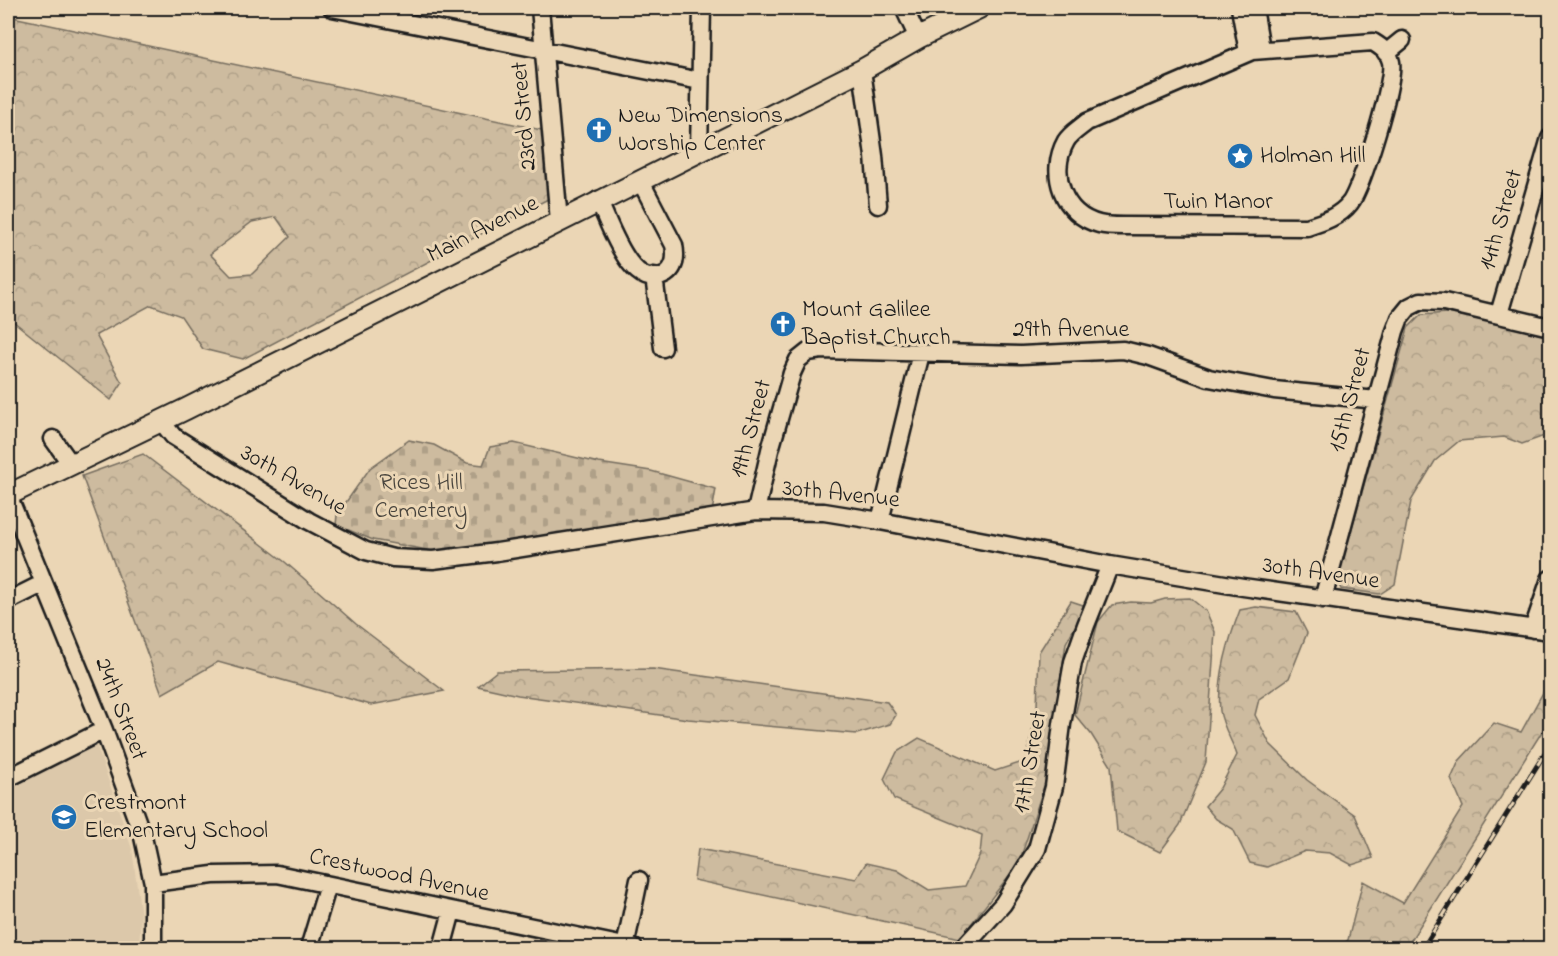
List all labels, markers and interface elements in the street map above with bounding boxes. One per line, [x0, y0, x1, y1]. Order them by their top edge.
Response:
street label: 23rd Street [503, 60, 547, 172]
place label: New Dimensions Worship Center [618, 99, 783, 162]
church icon: New Dimensions Worship Center [584, 115, 614, 145]
place label: Holman Hill [1260, 139, 1365, 174]
place icon: Holman Hill [1225, 141, 1255, 171]
street label: 14th Street [1471, 165, 1533, 275]
street label: Twin Manor [1163, 185, 1273, 220]
street label: Main Avenue [421, 187, 545, 273]
place label: Mount Galilee Baptist Church [801, 293, 951, 356]
church icon: Mount Galilee Baptist Church [768, 309, 798, 339]
street label: 29th Avenue [1013, 313, 1129, 348]
street label: 15th Street [1320, 344, 1382, 456]
street label: 19th Street [722, 376, 782, 482]
street label: 30th Avenue [233, 436, 353, 526]
park label: Rices Hill Cemetery [375, 466, 467, 530]
street label: 30th Avenue [781, 471, 901, 519]
street label: 30th Avenue [1260, 548, 1382, 600]
street label: 24th Street [84, 652, 156, 766]
street label: 17th Street [1005, 708, 1057, 816]
place label: Crestmont Elementary School [84, 786, 268, 850]
school or university icon: Crestmont Elementary School [49, 802, 79, 832]
street label: Crestwood Avenue [306, 840, 493, 912]

